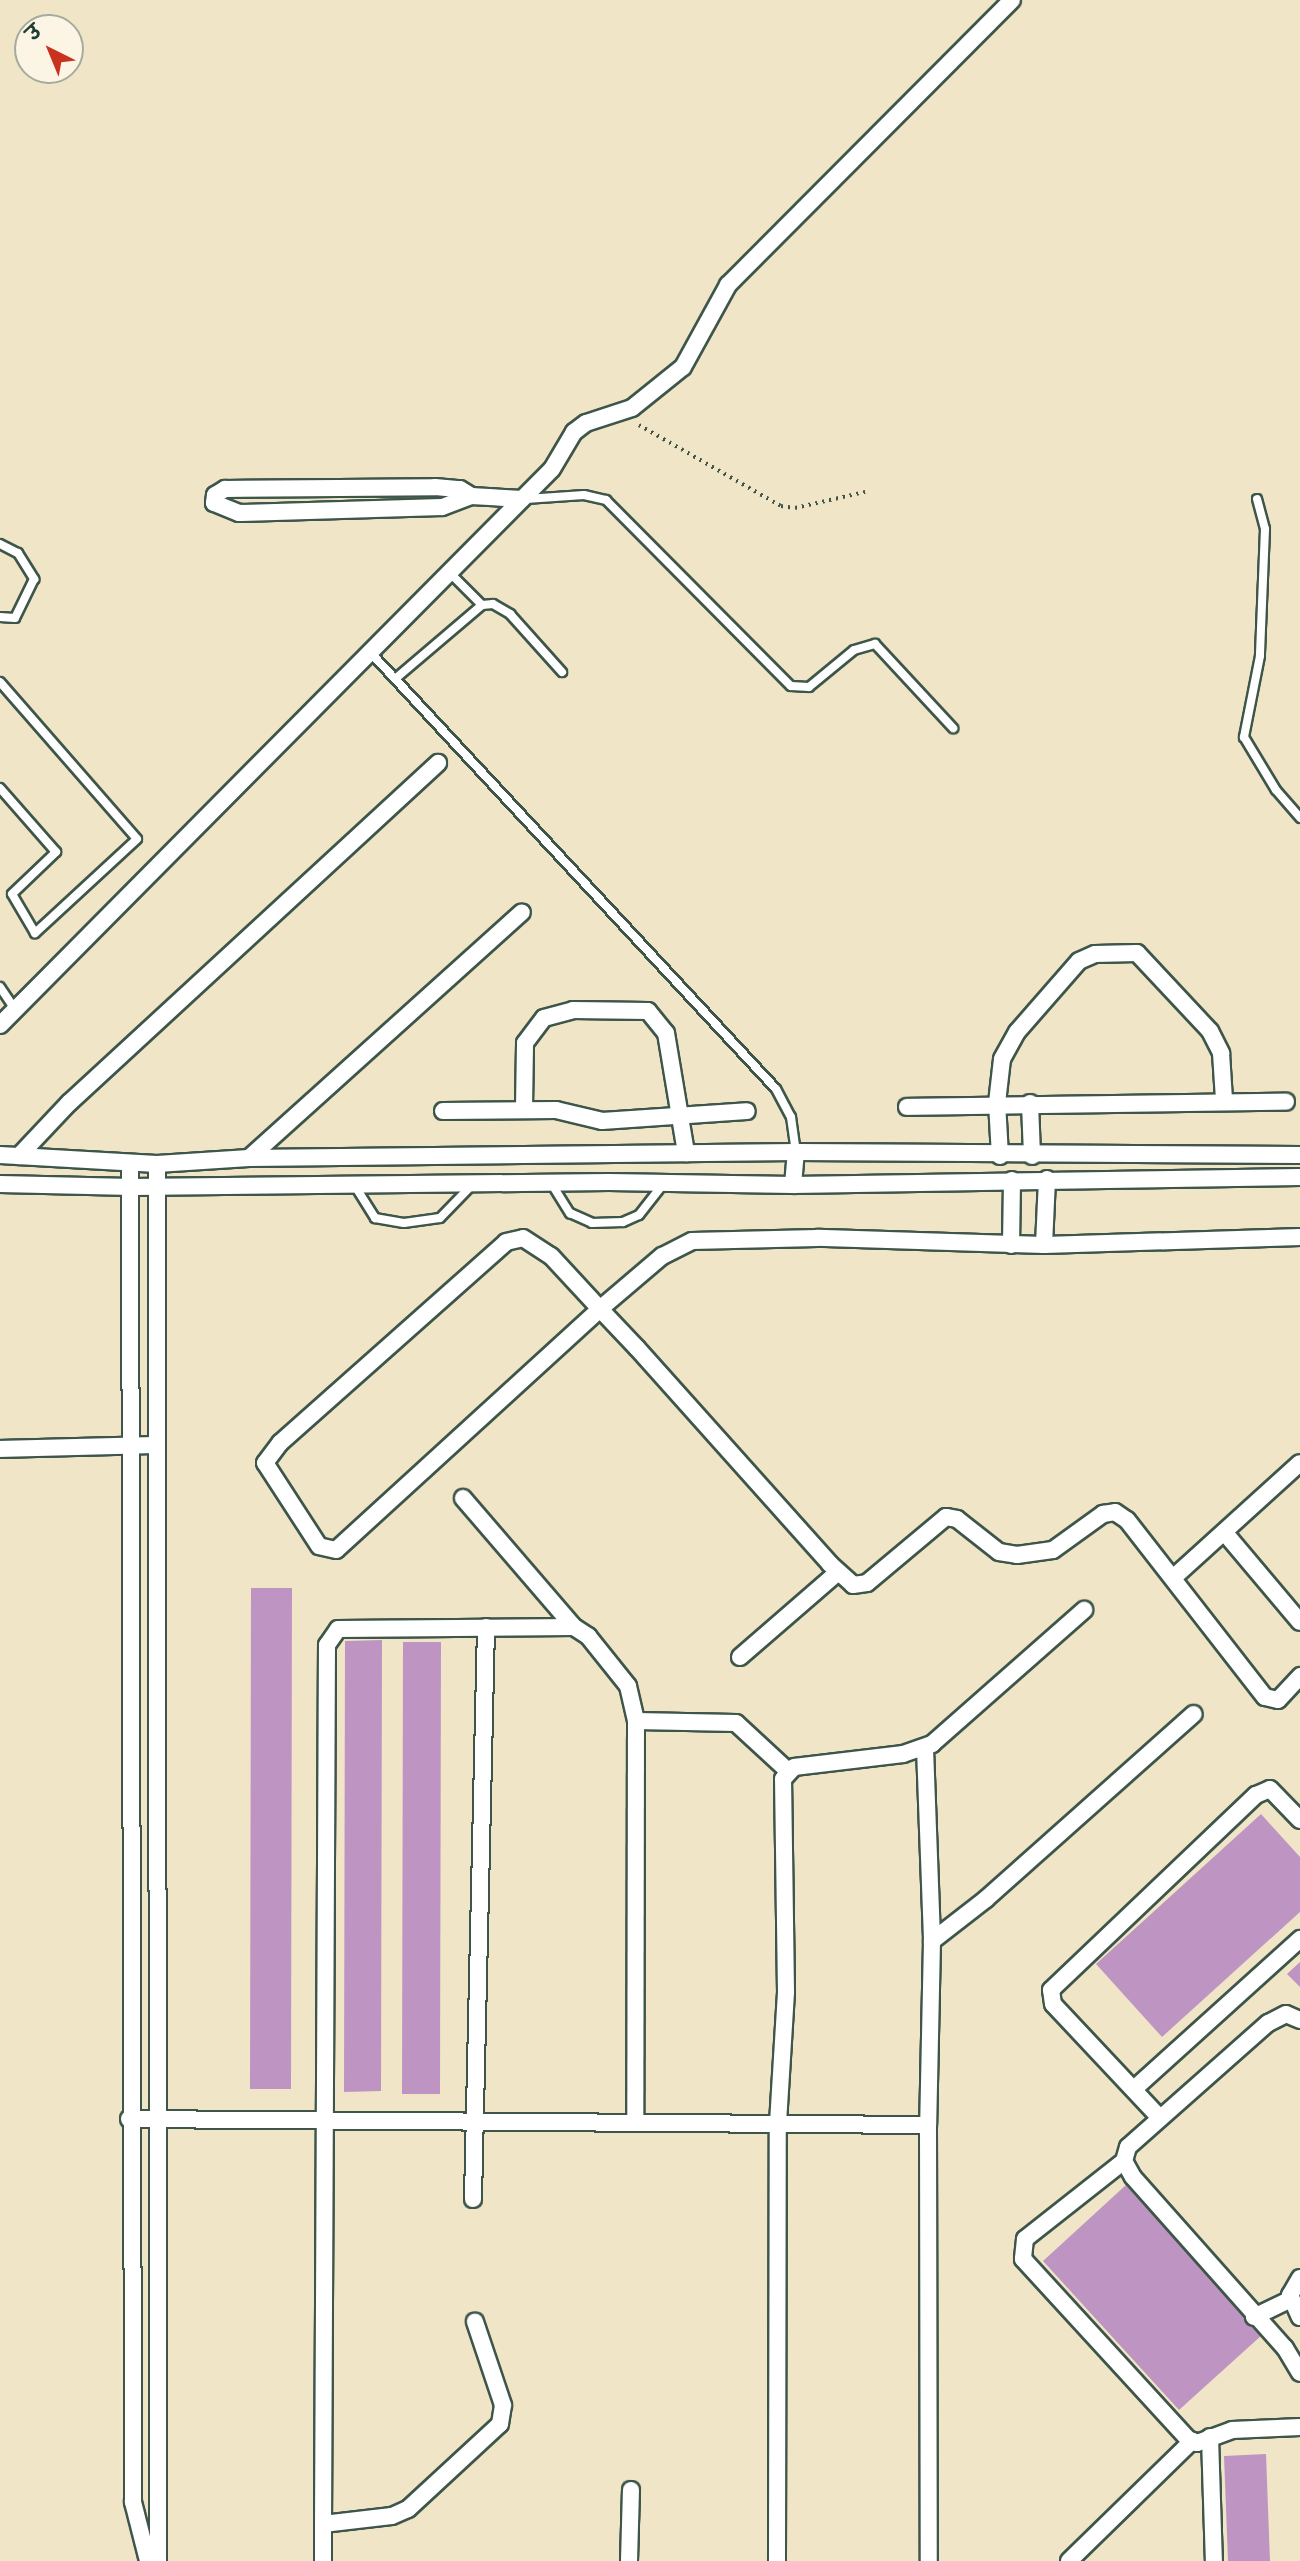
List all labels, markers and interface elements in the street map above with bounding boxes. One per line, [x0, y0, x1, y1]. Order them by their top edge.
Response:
north arrow [14, 14, 84, 84]
text: उ [23, 22, 48, 47]

